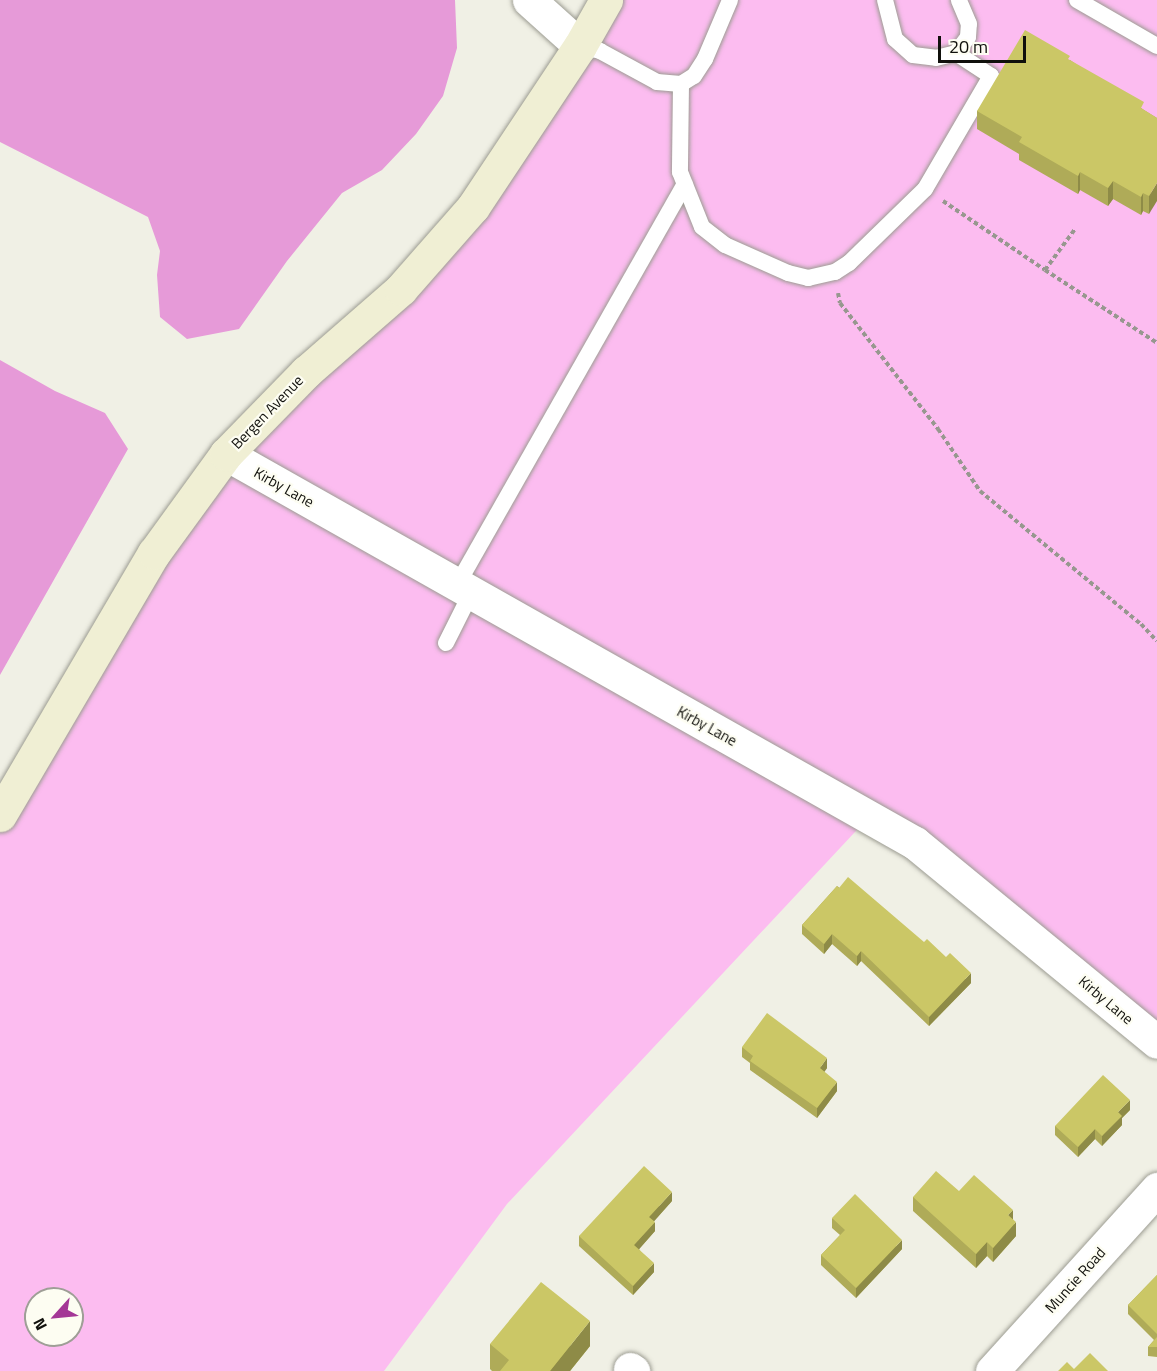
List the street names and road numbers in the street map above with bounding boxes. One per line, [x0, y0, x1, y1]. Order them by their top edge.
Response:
street label: Bergen Avenue [227, 371, 307, 453]
street label: Kirby Lane [251, 463, 317, 511]
street label: Kirby Lane [674, 702, 740, 750]
street label: Kirby Lane [1075, 972, 1137, 1028]
street label: Muncie Road [1041, 1244, 1109, 1316]

